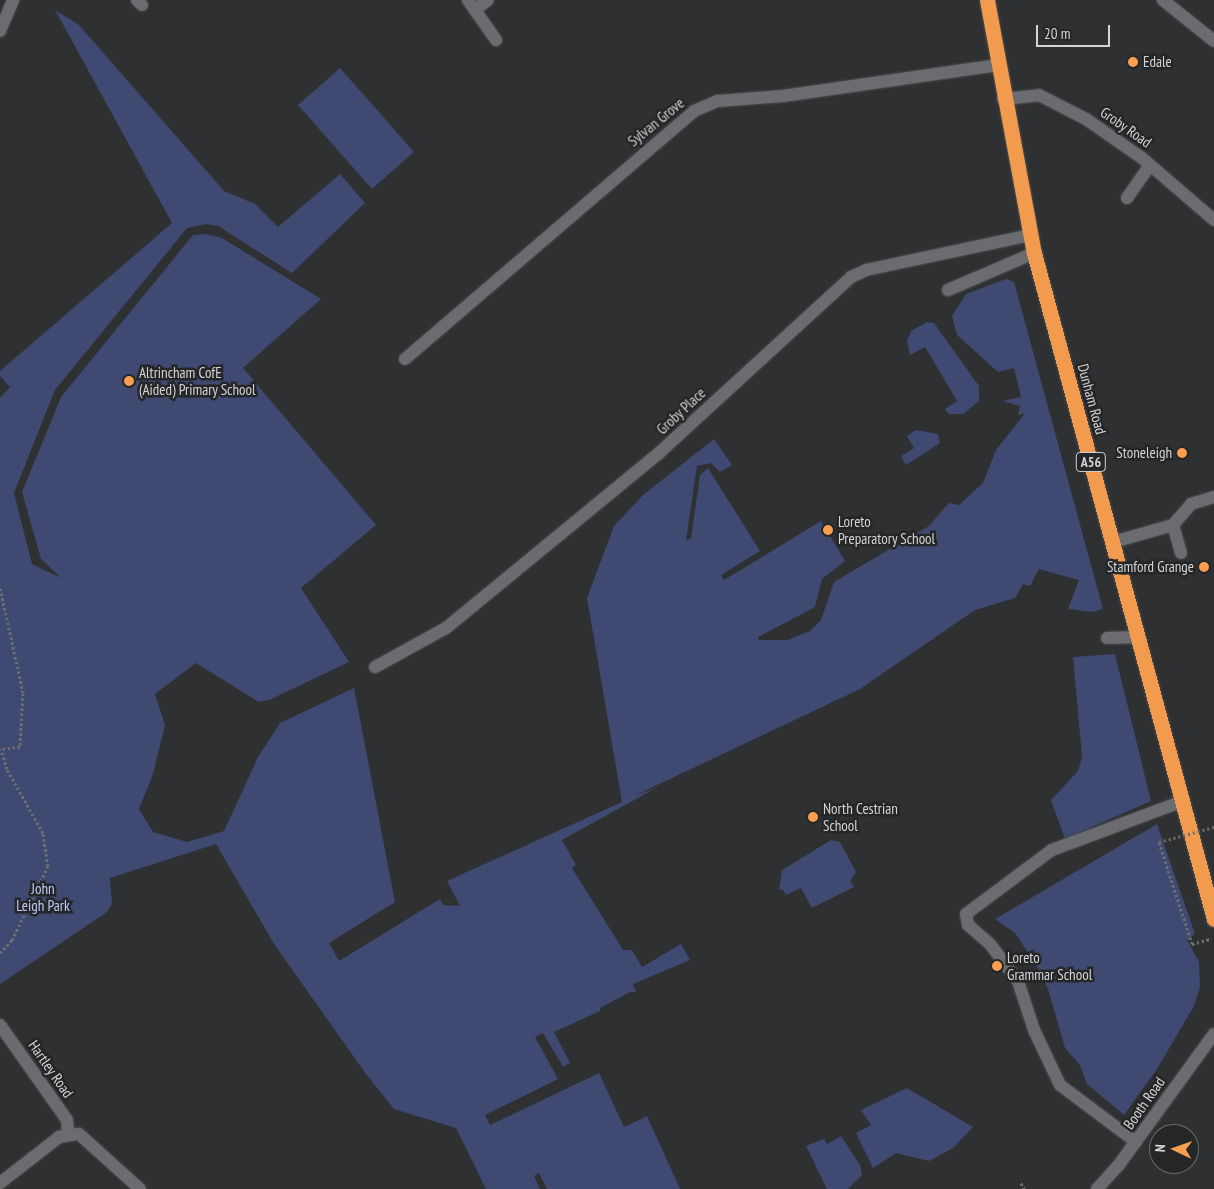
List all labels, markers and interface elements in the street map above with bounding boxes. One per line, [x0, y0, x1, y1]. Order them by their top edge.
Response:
scale bar [1039, 15, 1113, 47]
text: 20 m [1044, 24, 1070, 43]
place label: Edale [1143, 53, 1172, 71]
marker: Edale [1127, 56, 1139, 68]
street label: Sylvan Grove [624, 94, 688, 150]
street label: Groby Road [1097, 103, 1155, 151]
street label: Dunham Road [1074, 362, 1110, 436]
place label: Altrincham CofE (Aided) Primary School [139, 363, 256, 398]
marker: Altrincham CofE (Aided) Primary School [123, 375, 135, 387]
street label: Groby Place [653, 384, 709, 438]
place label: Stoneleigh [1116, 444, 1172, 462]
marker: Stoneleigh [1176, 447, 1188, 459]
road number: A56 [1075, 451, 1107, 474]
place label: Loreto Preparatory School [838, 512, 936, 547]
marker: Loreto Preparatory School [822, 524, 834, 536]
place label: Stamford Grange [1107, 558, 1194, 576]
marker: Stamford Grange [1198, 561, 1210, 573]
place label: North Cestrian School [823, 799, 898, 834]
marker: North Cestrian School [807, 811, 819, 823]
park label: John Leigh Park [16, 879, 70, 914]
place label: Loreto Grammar School [1007, 948, 1092, 983]
marker: Loreto Grammar School [991, 960, 1003, 972]
street label: Hartley Road [25, 1037, 77, 1101]
street label: Booth Road [1120, 1073, 1168, 1133]
north arrow [1149, 1124, 1199, 1174]
text: N [1151, 1144, 1169, 1153]

